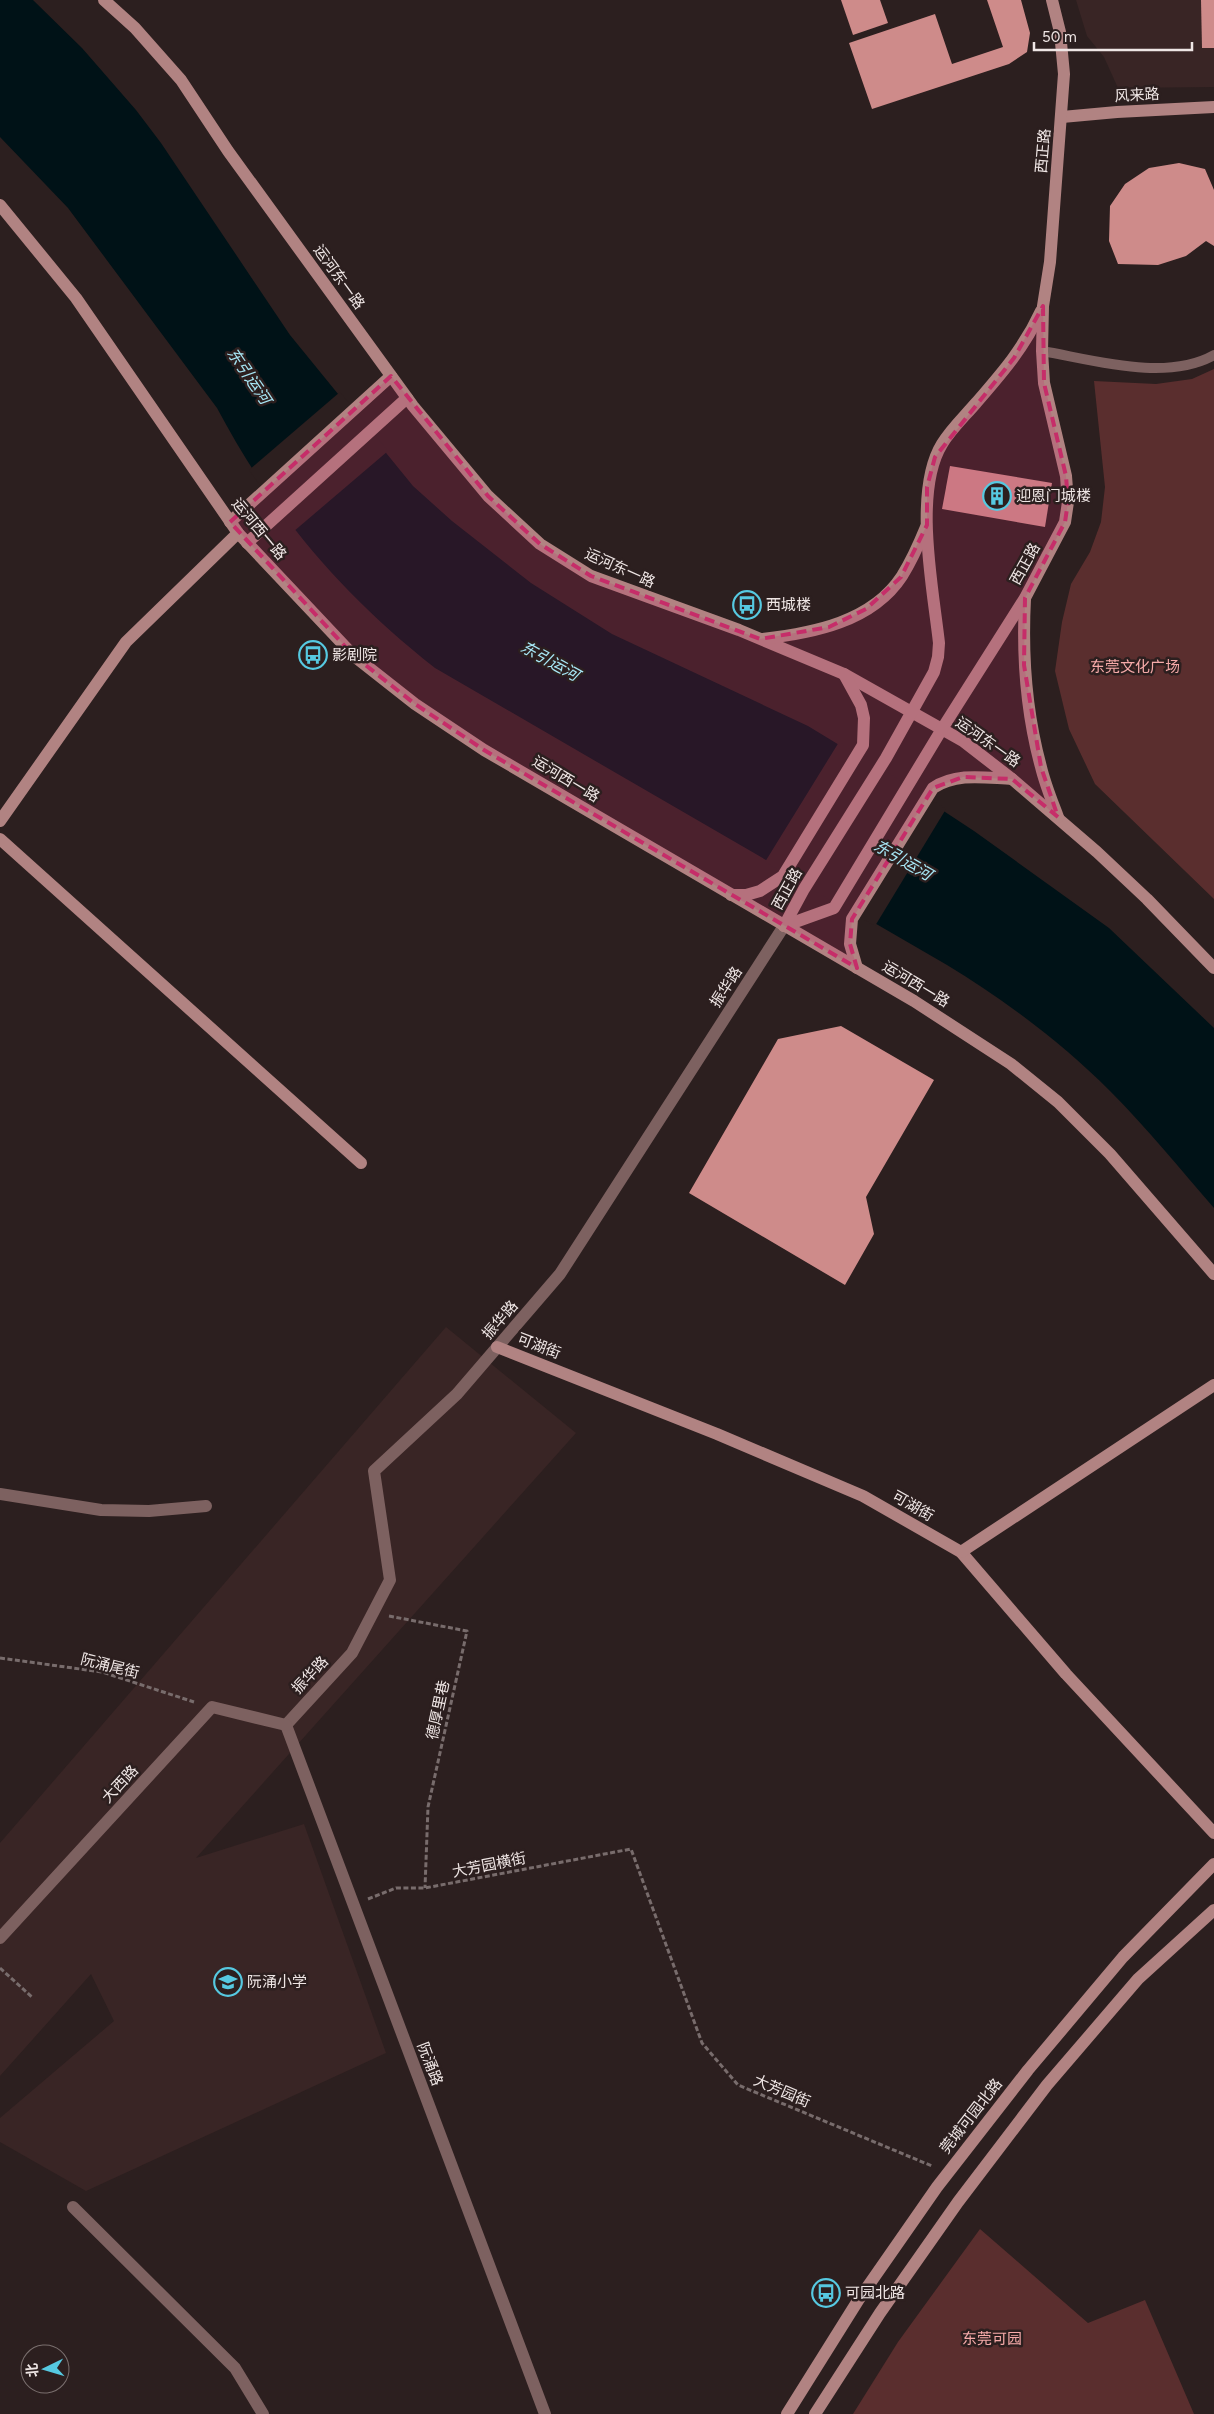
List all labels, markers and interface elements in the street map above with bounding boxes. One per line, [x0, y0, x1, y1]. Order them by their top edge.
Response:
scale bar [1034, 20, 1192, 52]
text: 50 m [1042, 28, 1077, 46]
street label: 风来路 [1114, 85, 1160, 105]
street label: 西正路 [1032, 128, 1054, 174]
street label: 运河东一路 [310, 241, 368, 313]
water label: 东引运河 [223, 344, 276, 410]
building icon: 迎恩门城楼 [982, 481, 1012, 511]
place label: 迎恩门城楼 [1016, 487, 1091, 505]
street label: 运河西一路 [228, 494, 290, 564]
street label: 西正路 [1006, 540, 1044, 588]
street label: 运河东一路 [582, 545, 658, 591]
bus stop icon: 西城楼 [732, 590, 762, 620]
place label: 西城楼 [766, 596, 811, 614]
water label: 东引运河 [517, 637, 585, 686]
bus stop icon: 影剧院 [298, 640, 328, 670]
place label: 影剧院 [332, 646, 377, 664]
park label: 东莞文化广场 [1090, 658, 1180, 676]
street label: 运河东一路 [952, 713, 1024, 771]
street label: 运河西一路 [529, 752, 603, 806]
water label: 东引运河 [871, 836, 938, 886]
street label: 西正路 [768, 865, 806, 913]
street label: 运河西一路 [879, 957, 953, 1011]
street label: 振华路 [706, 963, 746, 1011]
street label: 振华路 [478, 1297, 522, 1343]
street label: 可湖街 [515, 1330, 563, 1362]
street label: 可湖街 [889, 1487, 937, 1525]
street label: 阮涌尾街 [79, 1650, 141, 1682]
street label: 振华路 [288, 1652, 332, 1698]
street label: 德厚里巷 [423, 1679, 453, 1741]
street label: 大西路 [98, 1761, 142, 1807]
street label: 大芳园横街 [450, 1849, 528, 1881]
school or university icon: 阮涌小学 [213, 1967, 243, 1997]
place label: 阮涌小学 [247, 1973, 307, 1991]
street label: 阮涌路 [414, 2040, 446, 2088]
street label: 大芳园街 [751, 2071, 813, 2111]
street label: 莞城可园北路 [936, 2075, 1006, 2157]
bus stop icon: 可园北路 [811, 2278, 841, 2308]
place label: 可园北路 [845, 2284, 905, 2302]
park label: 东莞可园 [962, 2330, 1022, 2348]
north arrow [20, 2344, 70, 2394]
text: 北 [23, 2362, 42, 2378]

